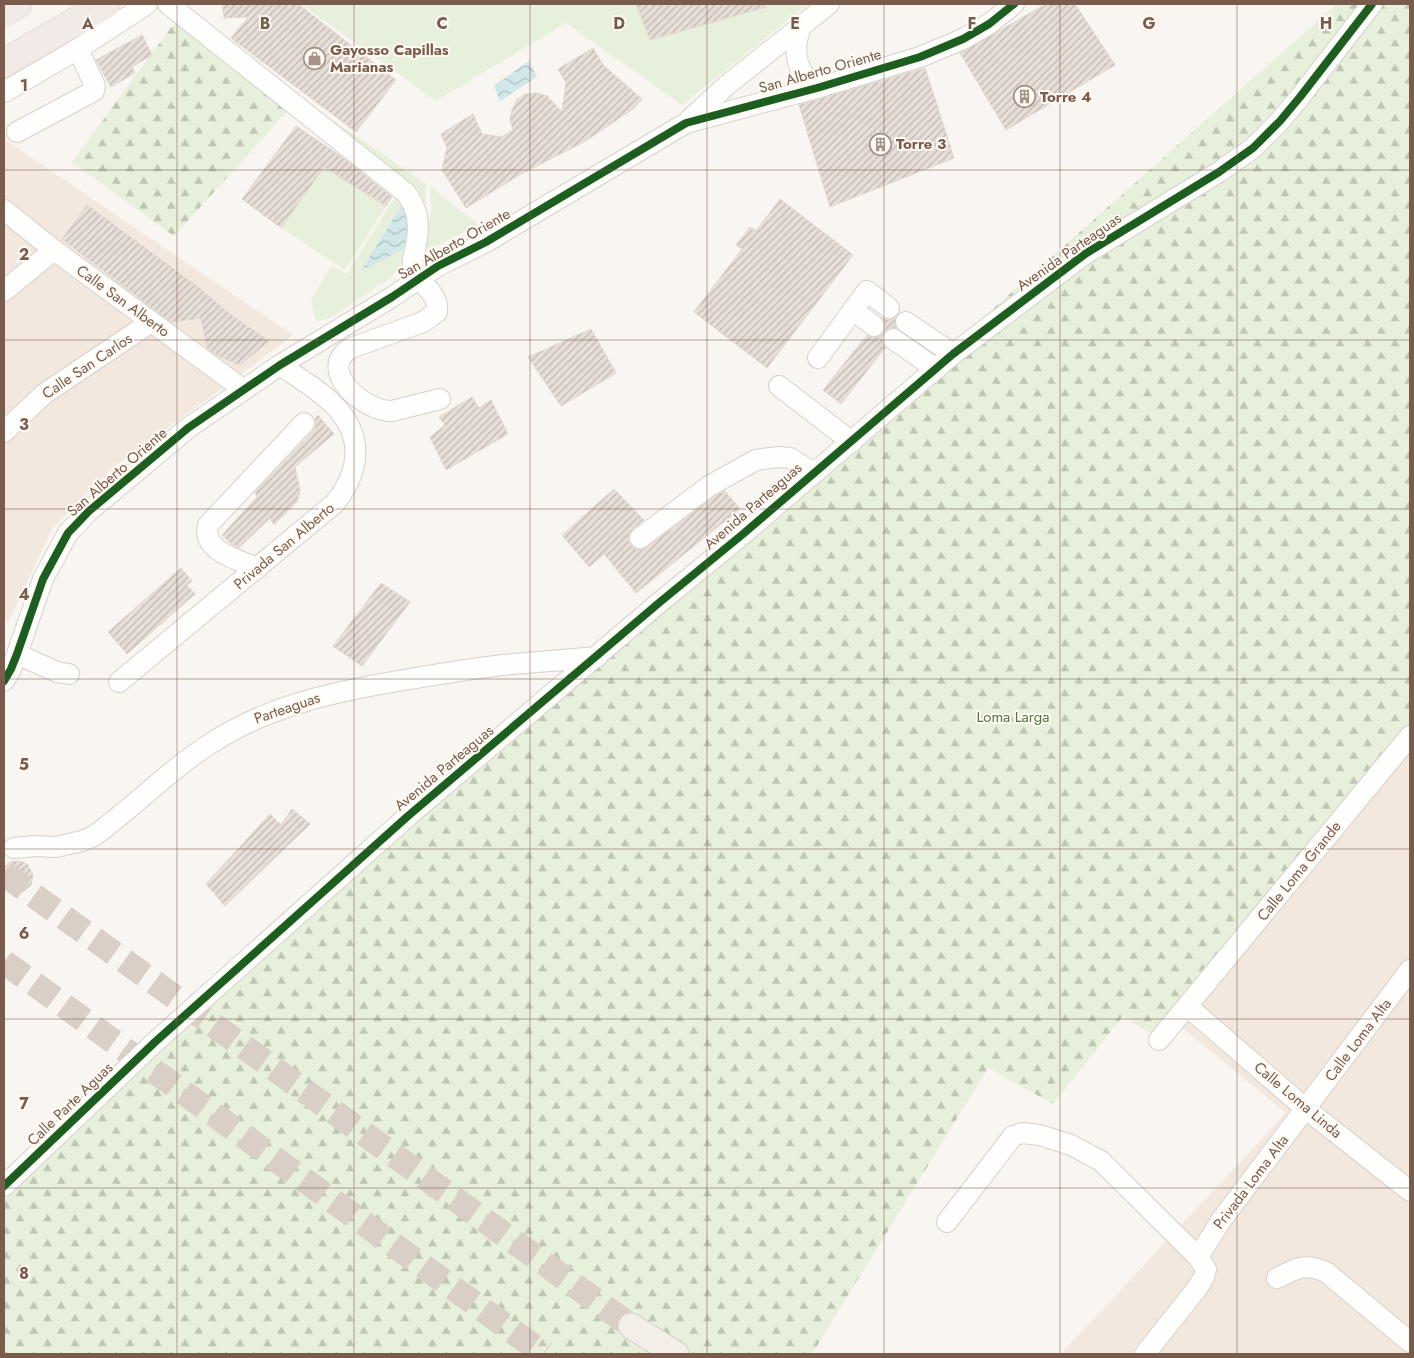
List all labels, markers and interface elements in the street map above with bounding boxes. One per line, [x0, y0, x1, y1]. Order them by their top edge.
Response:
text: A [81, 12, 94, 35]
text: B [260, 12, 270, 35]
text: C [436, 12, 448, 35]
text: D [613, 12, 625, 35]
text: E [790, 12, 800, 35]
text: F [968, 12, 976, 35]
text: G [1142, 12, 1156, 35]
text: H [1320, 12, 1332, 35]
place label: Gayosso Capillas Marianas [330, 39, 449, 78]
street label: San Alberto Oriente [756, 43, 884, 99]
shop icon: Gayosso Capillas Marianas [302, 47, 326, 71]
text: 1 [20, 74, 28, 97]
building icon: Torre 4 [1012, 85, 1036, 109]
place label: Torre 4 [1040, 86, 1091, 108]
building icon: Torre 3 [868, 132, 892, 156]
place label: Torre 3 [896, 133, 946, 155]
street label: San Alberto Oriente [394, 203, 515, 285]
street label: Avenida Parteaguas [1012, 208, 1126, 296]
text: 2 [19, 243, 29, 266]
street label: Calle San Alberto [72, 259, 174, 343]
street label: Calle San Carlos [37, 328, 137, 404]
text: 3 [19, 413, 29, 436]
street label: San Alberto Oriente [62, 422, 172, 522]
street label: Avenida Parteaguas [699, 457, 807, 555]
street label: Privada San Alberto [229, 497, 339, 595]
text: 4 [18, 583, 30, 606]
street label: Parteaguas [251, 686, 323, 730]
park label: Loma Larga [976, 706, 1050, 728]
street label: Avenida Parteaguas [390, 720, 498, 816]
text: 5 [19, 753, 29, 776]
street label: Calle Loma Grande [1252, 816, 1346, 926]
text: 6 [19, 922, 29, 945]
street label: Calle Loma Alta [1319, 994, 1397, 1086]
street label: Calle Loma Linda [1249, 1056, 1347, 1144]
street label: Calle Parte Aguas [22, 1057, 118, 1151]
text: 7 [19, 1092, 29, 1115]
street label: Privada Loma Alta [1208, 1130, 1294, 1234]
text: 8 [19, 1262, 29, 1285]

